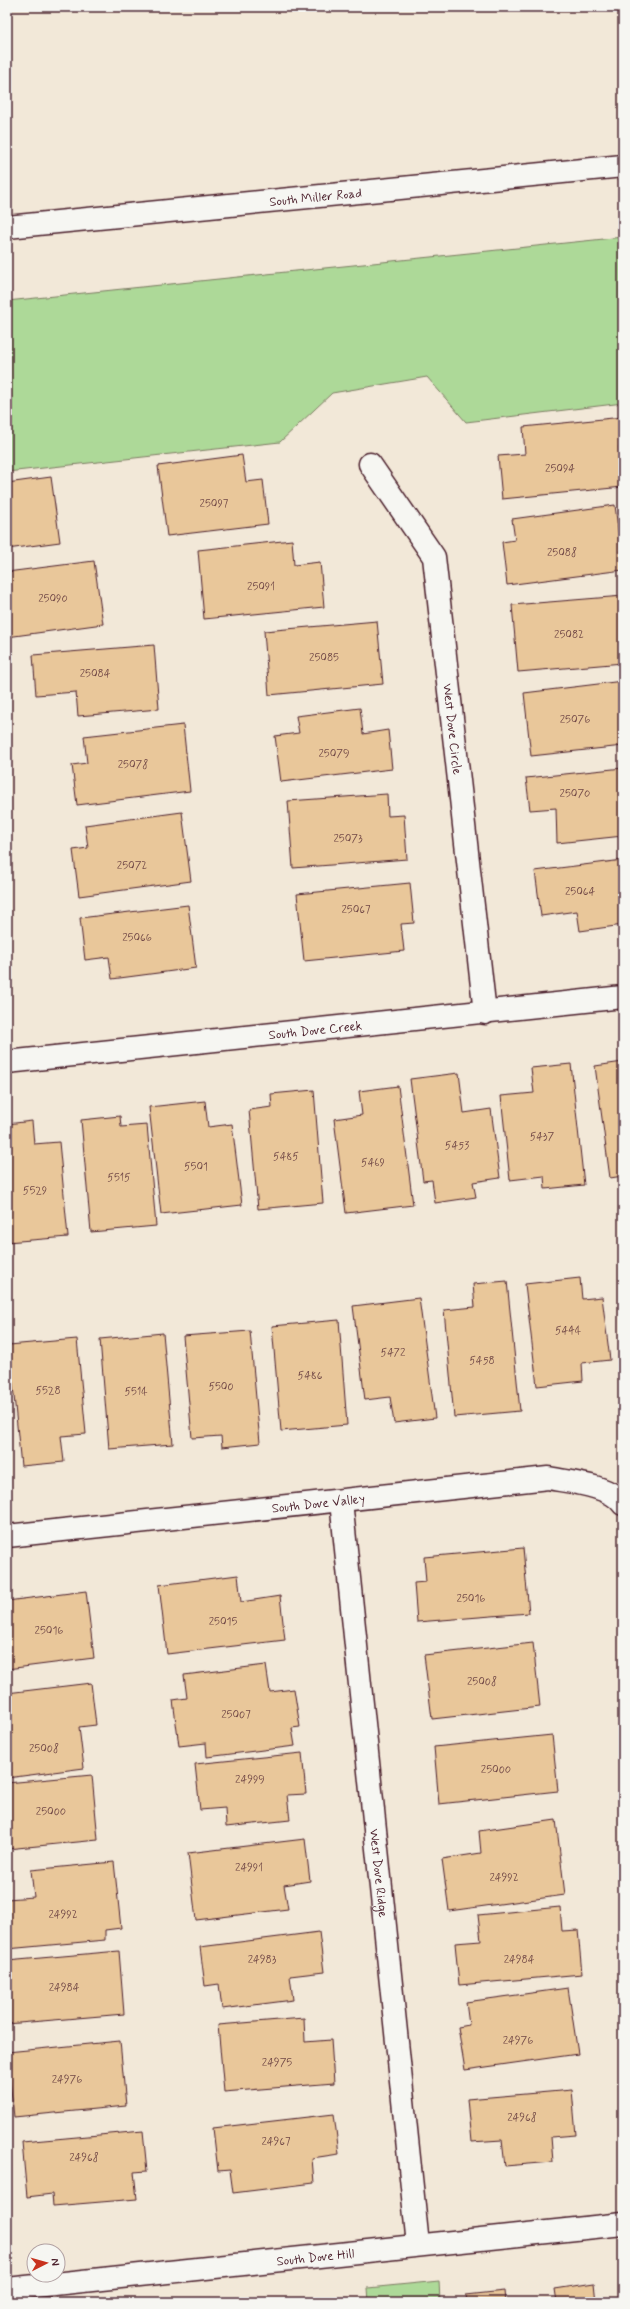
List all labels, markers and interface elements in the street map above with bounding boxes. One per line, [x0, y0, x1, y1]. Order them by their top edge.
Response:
street label: South Miller Road [269, 185, 363, 211]
house number: 25094 [545, 462, 575, 476]
house number: 25097 [200, 497, 229, 511]
house number: 25088 [547, 546, 577, 560]
house number: 25091 [247, 580, 275, 594]
house number: 25090 [38, 592, 68, 606]
house number: 25082 [554, 628, 584, 642]
house number: 25085 [309, 651, 339, 665]
house number: 25084 [80, 667, 111, 681]
street label: West Dove Circle [438, 683, 465, 776]
house number: 25076 [560, 713, 590, 727]
house number: 25079 [318, 747, 350, 761]
house number: 25078 [118, 758, 148, 772]
house number: 25070 [560, 787, 590, 801]
house number: 25073 [333, 832, 363, 846]
house number: 25072 [117, 859, 147, 873]
house number: 25064 [565, 885, 595, 899]
house number: 25067 [341, 903, 371, 917]
house number: 25066 [122, 931, 152, 945]
street label: South Dove Creek [268, 1018, 364, 1044]
house number: 5437 [530, 1130, 555, 1144]
house number: 5453 [445, 1139, 469, 1153]
house number: 5485 [273, 1150, 299, 1164]
house number: 5469 [361, 1156, 385, 1170]
house number: 5501 [184, 1160, 208, 1174]
house number: 5515 [107, 1171, 131, 1185]
house number: 5529 [23, 1184, 47, 1198]
house number: 5444 [555, 1324, 582, 1338]
house number: 5472 [381, 1346, 406, 1360]
house number: 5458 [469, 1354, 495, 1368]
house number: 5486 [298, 1369, 323, 1383]
house number: 5500 [208, 1380, 234, 1394]
house number: 5528 [35, 1384, 61, 1398]
house number: 5514 [124, 1385, 148, 1399]
street label: South Dove Valley [271, 1491, 366, 1518]
house number: 25016 [457, 1592, 485, 1606]
house number: 25015 [209, 1615, 237, 1629]
house number: 25016 [35, 1624, 63, 1638]
house number: 25008 [467, 1675, 497, 1689]
house number: 25007 [221, 1708, 251, 1722]
house number: 25008 [29, 1742, 59, 1756]
house number: 25000 [481, 1763, 511, 1777]
house number: 24999 [235, 1773, 265, 1787]
house number: 25000 [36, 1805, 66, 1819]
street label: West Dove Ridge [365, 1828, 391, 1918]
house number: 24991 [235, 1861, 263, 1875]
house number: 24992 [489, 1871, 519, 1885]
house number: 24992 [48, 1908, 78, 1922]
house number: 24983 [248, 1953, 277, 1967]
house number: 24984 [504, 1953, 535, 1967]
house number: 24984 [49, 1981, 80, 1995]
house number: 24976 [503, 2034, 533, 2048]
house number: 24975 [262, 2056, 292, 2070]
house number: 24976 [52, 2073, 82, 2087]
house number: 24968 [507, 2111, 537, 2125]
house number: 24967 [261, 2135, 291, 2149]
house number: 24968 [69, 2151, 99, 2165]
north arrow [26, 2243, 66, 2283]
street label: South Dove Hill [276, 2245, 356, 2271]
text: N [48, 2258, 62, 2266]

